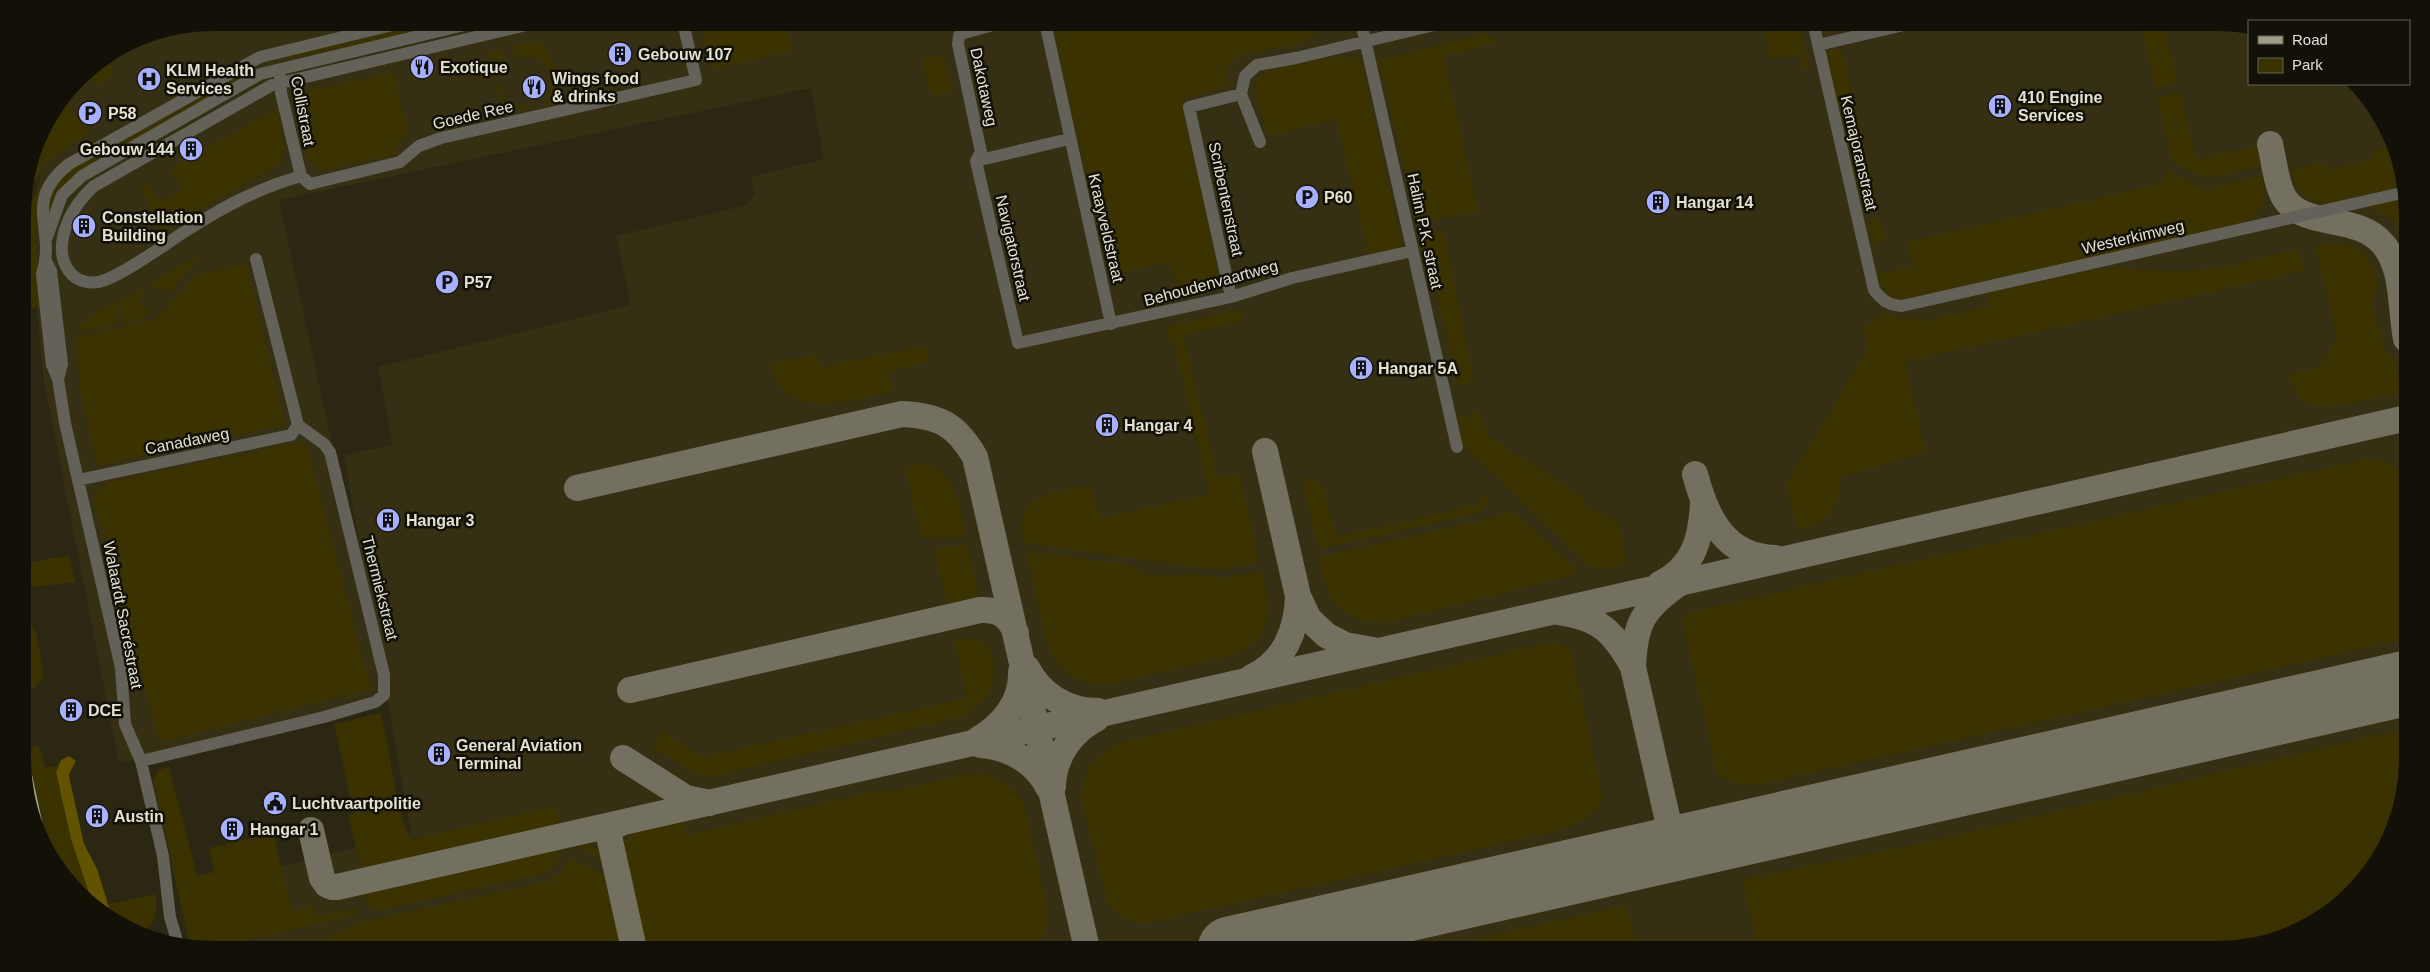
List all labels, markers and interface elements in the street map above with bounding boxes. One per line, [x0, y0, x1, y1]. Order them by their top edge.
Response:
legend [2248, 20, 2410, 85]
text: Road [2292, 31, 2328, 48]
building icon: Gebouw 107 [607, 41, 633, 67]
place label: Gebouw 107 [638, 46, 732, 63]
street label: Dakotaweg [967, 46, 1001, 128]
restaurant icon: Exotique [409, 54, 435, 80]
text: Park [2292, 56, 2323, 73]
place label: Exotique [440, 59, 508, 76]
place label: KLM Health Services [166, 62, 254, 97]
hospital icon: KLM Health Services [136, 66, 162, 92]
place label: Wings food & drinks [552, 70, 639, 105]
street label: Collistraat [288, 74, 318, 148]
restaurant icon: Wings food & drinks [521, 74, 547, 100]
place label: 410 Engine Services [2018, 89, 2103, 124]
building icon: 410 Engine Services [1987, 93, 2013, 119]
street label: Kemajoranstraat [1838, 94, 1881, 213]
street label: Goede Ree [431, 97, 515, 132]
parking icon: P58 [77, 100, 103, 126]
place label: P58 [108, 105, 137, 122]
building icon: Gebouw 144 [178, 136, 204, 162]
street label: Scribentenstraat [1206, 140, 1247, 258]
place label: Gebouw 144 [80, 141, 174, 158]
street label: Kraayveldstraat [1085, 172, 1127, 285]
street label: Halim P.K. straat [1404, 172, 1446, 291]
parking icon: P60 [1294, 184, 1320, 210]
place label: P60 [1324, 189, 1353, 206]
building icon: Hangar 14 [1645, 189, 1671, 215]
street label: Navigatorstraat [993, 193, 1034, 303]
place label: Hangar 14 [1676, 194, 1753, 211]
place label: Constellation Building [102, 209, 203, 244]
building icon: Constellation Building [71, 213, 97, 239]
street label: Westerkimweg [2080, 217, 2186, 257]
street label: Behoudenvaartweg [1142, 257, 1280, 309]
parking icon: P57 [434, 269, 460, 295]
place label: P57 [464, 274, 493, 291]
building icon: Hangar 5A [1348, 355, 1374, 381]
place label: Hangar 5A [1378, 360, 1458, 377]
building icon: Hangar 4 [1094, 412, 1120, 438]
place label: Hangar 4 [1124, 417, 1193, 434]
street label: Canadaweg [143, 425, 231, 457]
building icon: Hangar 3 [375, 507, 401, 533]
place label: Hangar 3 [406, 512, 475, 529]
street label: Thermiekstraat [359, 534, 401, 642]
street label: Walaardt Sacréstraat [100, 540, 146, 691]
building icon: DCE [58, 697, 84, 723]
place label: DCE [88, 702, 122, 719]
place label: General Aviation Terminal [456, 737, 582, 772]
building icon: General Aviation Terminal [426, 741, 452, 767]
public building icon: Luchtvaartpolitie [262, 790, 288, 816]
place label: Luchtvaartpolitie [292, 795, 421, 812]
building icon: Austin [84, 803, 110, 829]
place label: Austin [114, 808, 164, 825]
building icon: Hangar 1 [219, 816, 245, 842]
place label: Hangar 1 [250, 821, 319, 838]

